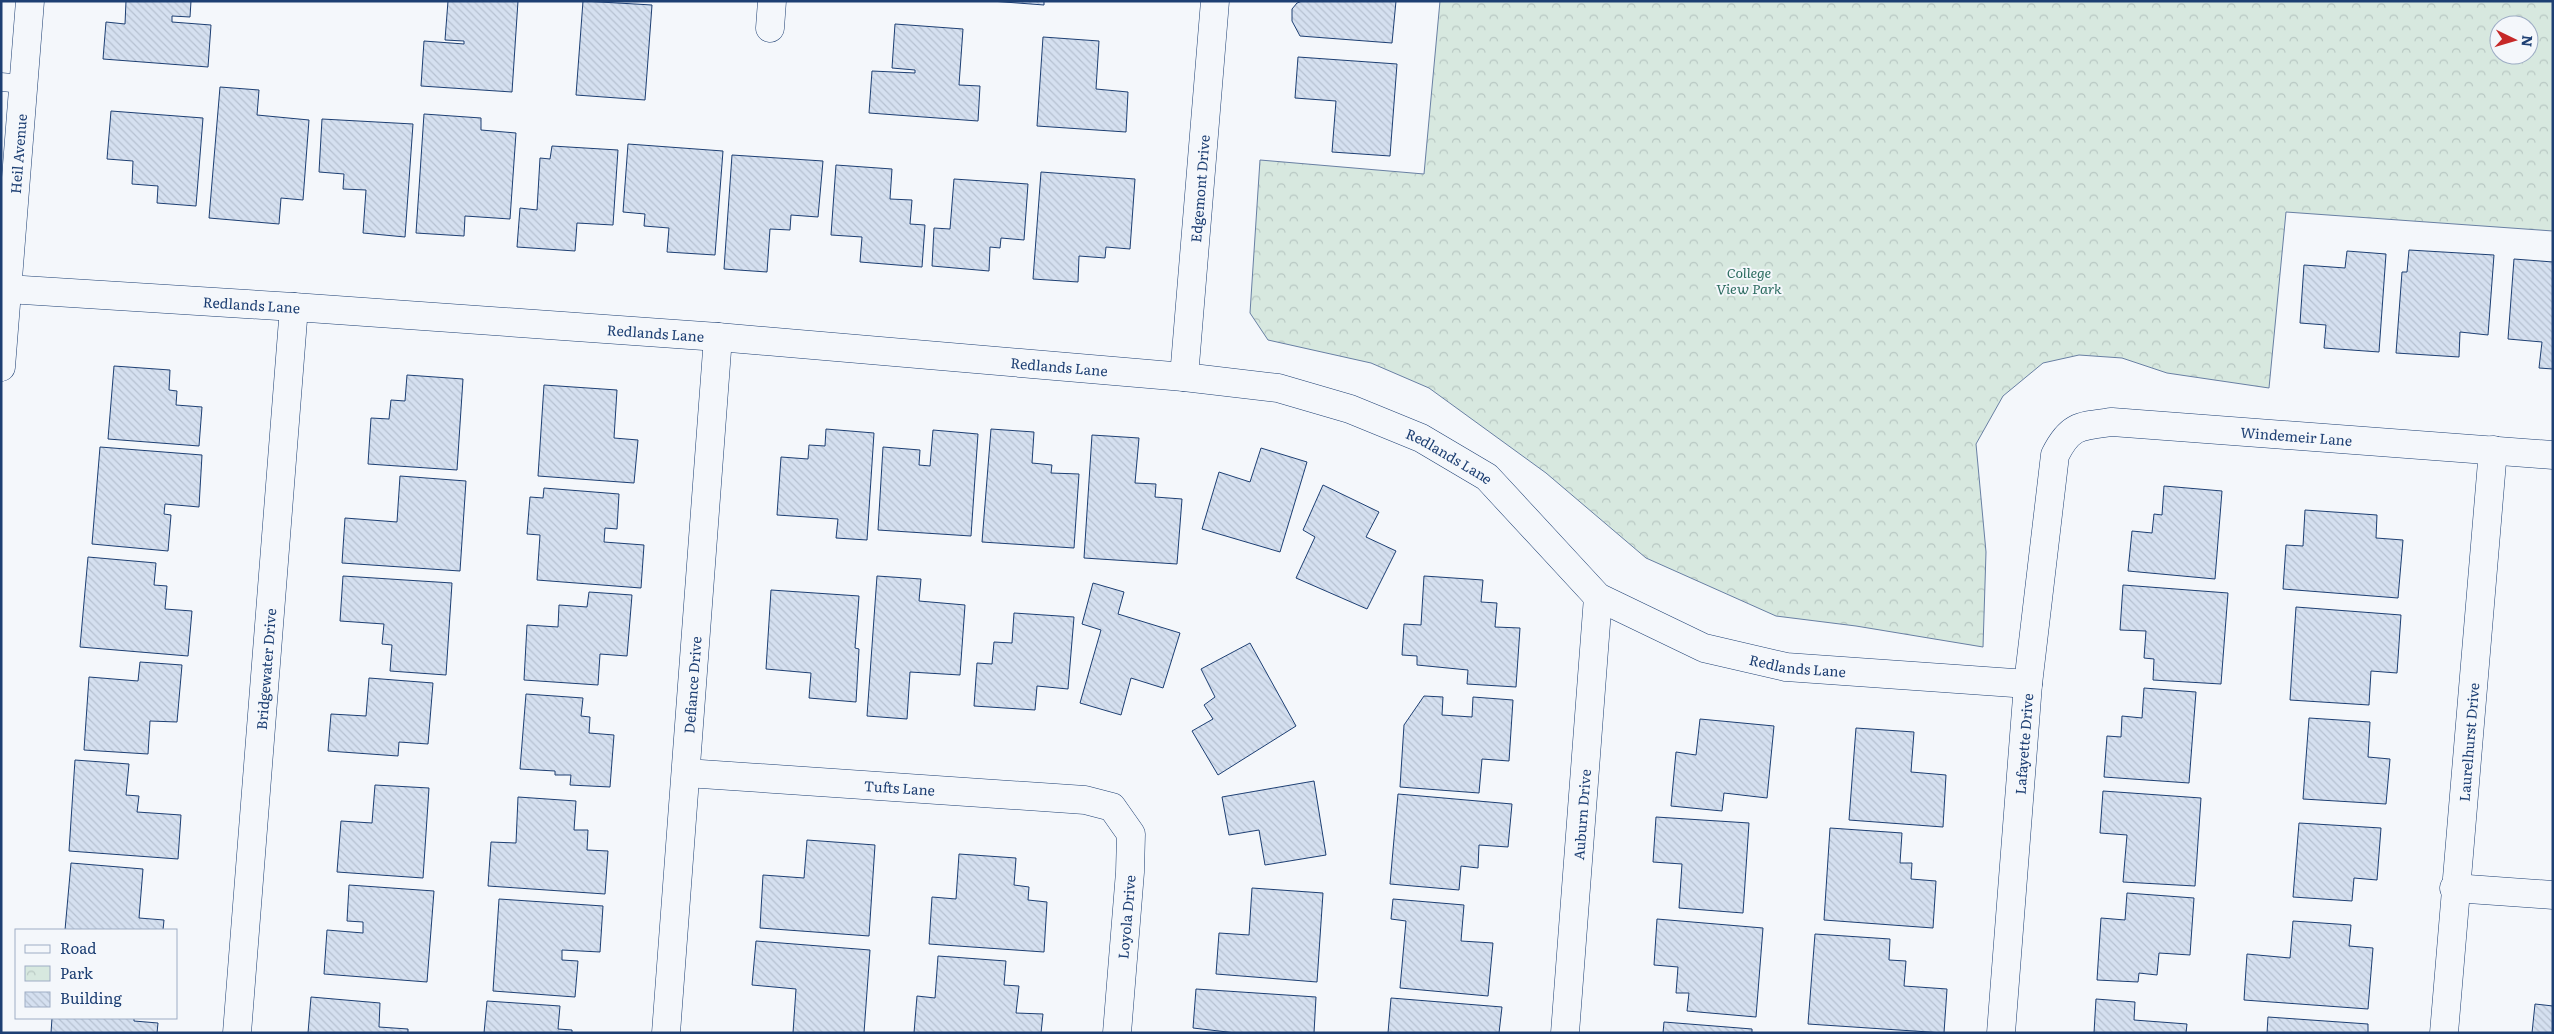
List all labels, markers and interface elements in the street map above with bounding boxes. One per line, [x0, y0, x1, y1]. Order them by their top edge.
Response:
north arrow [2489, 15, 2539, 65]
text: N [2517, 34, 2538, 48]
street label: Heil Avenue [5, 113, 31, 194]
street label: Edgemont Drive [1185, 134, 1214, 243]
park label: College View Park [1716, 262, 1782, 298]
street label: Redlands Lane [202, 291, 301, 317]
street label: Redlands Lane [606, 319, 705, 346]
street label: Redlands Lane [1010, 352, 1109, 380]
street label: Windemeir Lane [2240, 422, 2353, 450]
street label: Redlands Lane [1403, 423, 1498, 488]
street label: Bridgewater Drive [251, 608, 280, 731]
street label: Defiance Drive [678, 636, 706, 734]
street label: Redlands Lane [1747, 649, 1847, 681]
street label: Laurelhurst Drive [2453, 682, 2483, 802]
street label: Lafayette Drive [2009, 693, 2037, 795]
street label: Auburn Drive [1568, 768, 1595, 861]
street label: Tufts Lane [863, 775, 936, 800]
street label: Loyola Drive [1112, 874, 1140, 960]
legend [15, 929, 178, 1019]
text: Road [60, 936, 96, 959]
text: Park [60, 961, 94, 984]
text: Building [60, 986, 122, 1009]

